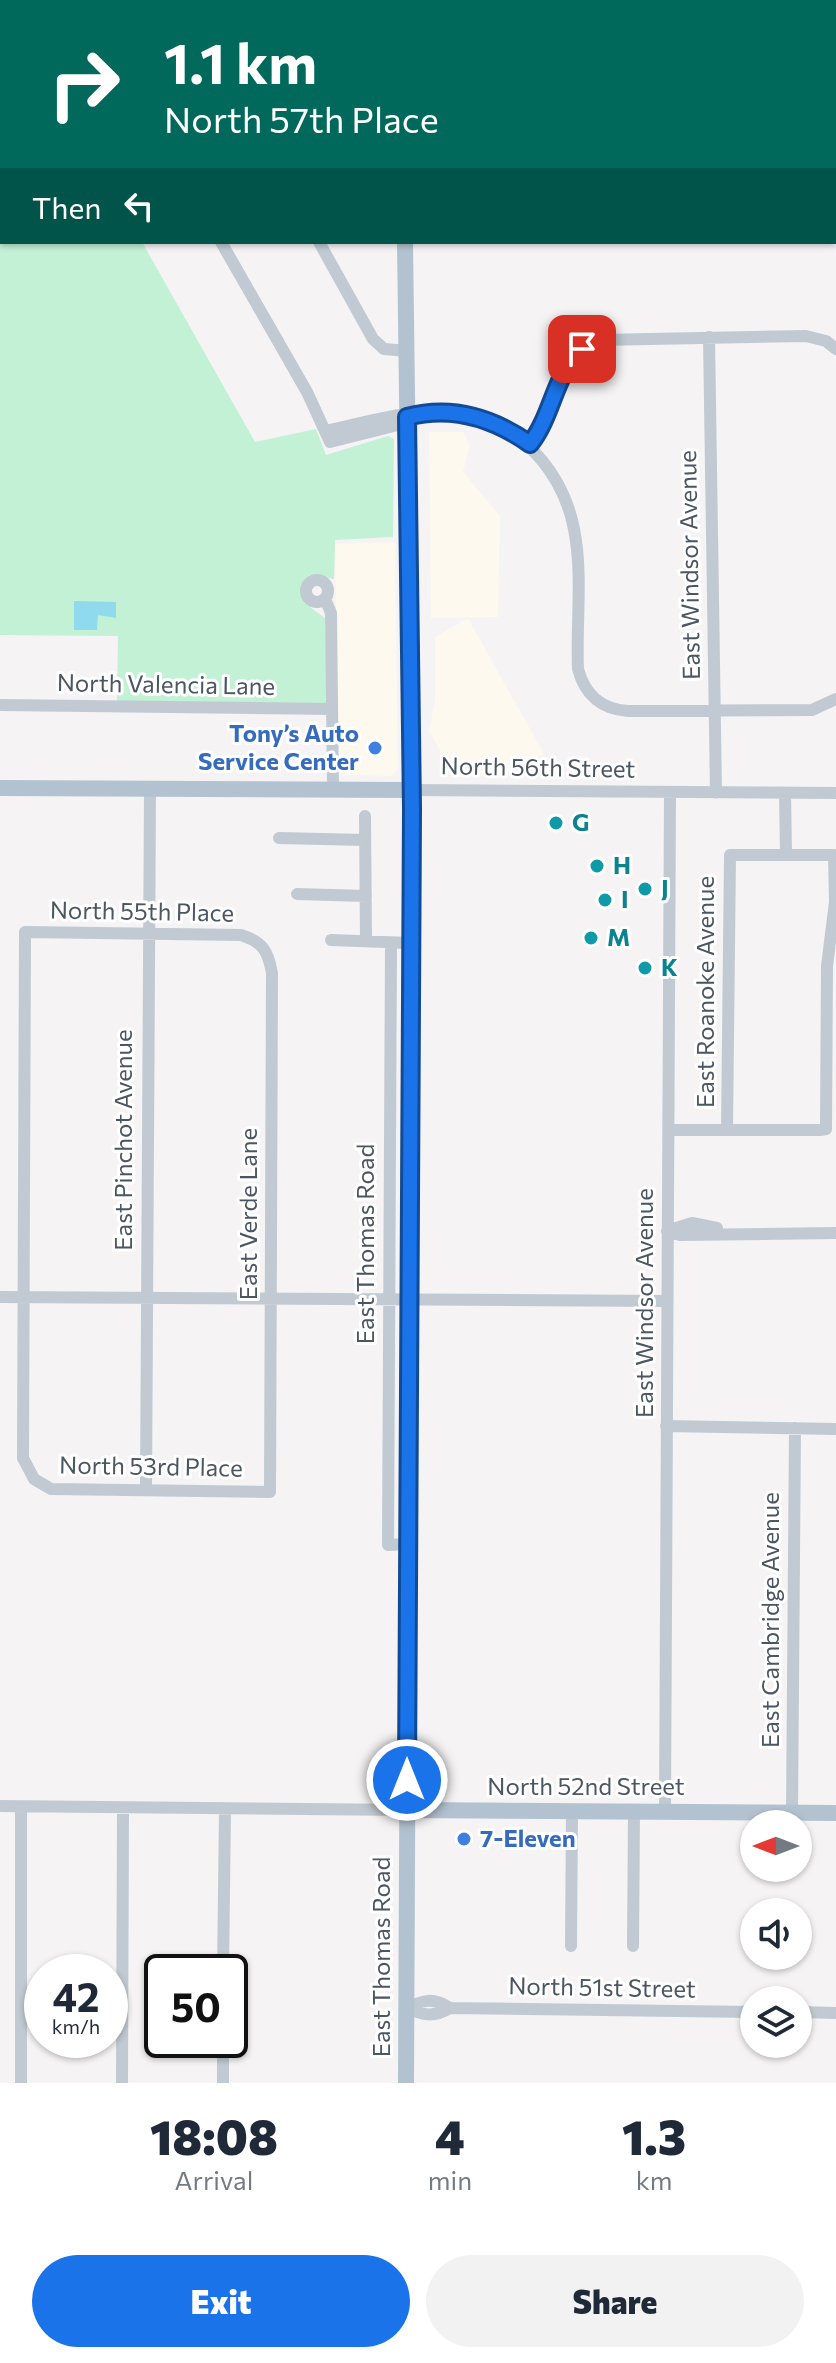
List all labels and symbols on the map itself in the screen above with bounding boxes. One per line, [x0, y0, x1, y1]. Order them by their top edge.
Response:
pin [548, 315, 616, 383]
street label: East Windsor Avenue [672, 450, 705, 680]
street label: North Valencia Lane [57, 667, 275, 700]
place label: Tony’s Auto Service Center [198, 718, 359, 775]
marker: Tony’s Auto Service Center [366, 739, 384, 757]
street label: North 56th Street [440, 750, 636, 783]
place label: G [572, 807, 590, 836]
marker: G [547, 814, 565, 832]
place label: H [613, 850, 631, 879]
marker: H [588, 857, 606, 875]
place label: J [661, 873, 669, 902]
street label: East Roanoke Avenue [690, 876, 719, 1108]
marker: J [636, 880, 654, 898]
place label: I [621, 884, 629, 913]
marker: I [596, 891, 614, 909]
street label: North 55th Place [50, 894, 234, 927]
place label: M [607, 922, 630, 951]
marker: M [582, 929, 600, 947]
place label: K [661, 952, 678, 981]
marker: K [636, 959, 654, 977]
street label: East Pinchot Avenue [108, 1029, 137, 1251]
street label: East Verde Lane [233, 1128, 262, 1300]
street label: East Thomas Road [350, 1144, 379, 1344]
street label: East Windsor Avenue [629, 1188, 658, 1418]
street label: North 53rd Place [59, 1449, 243, 1482]
street label: East Cambridge Avenue [755, 1492, 784, 1748]
position arrow [365, 1738, 449, 1822]
street label: North 52nd Street [487, 1771, 685, 1800]
north arrow [740, 1810, 812, 1882]
place label: 7-Eleven [480, 1823, 576, 1852]
marker: 7-Eleven [455, 1830, 473, 1848]
street label: East Thomas Road [366, 1857, 395, 2057]
speed limit sign: 50 [144, 1954, 248, 2058]
street label: North 51st Street [508, 1970, 696, 2003]

